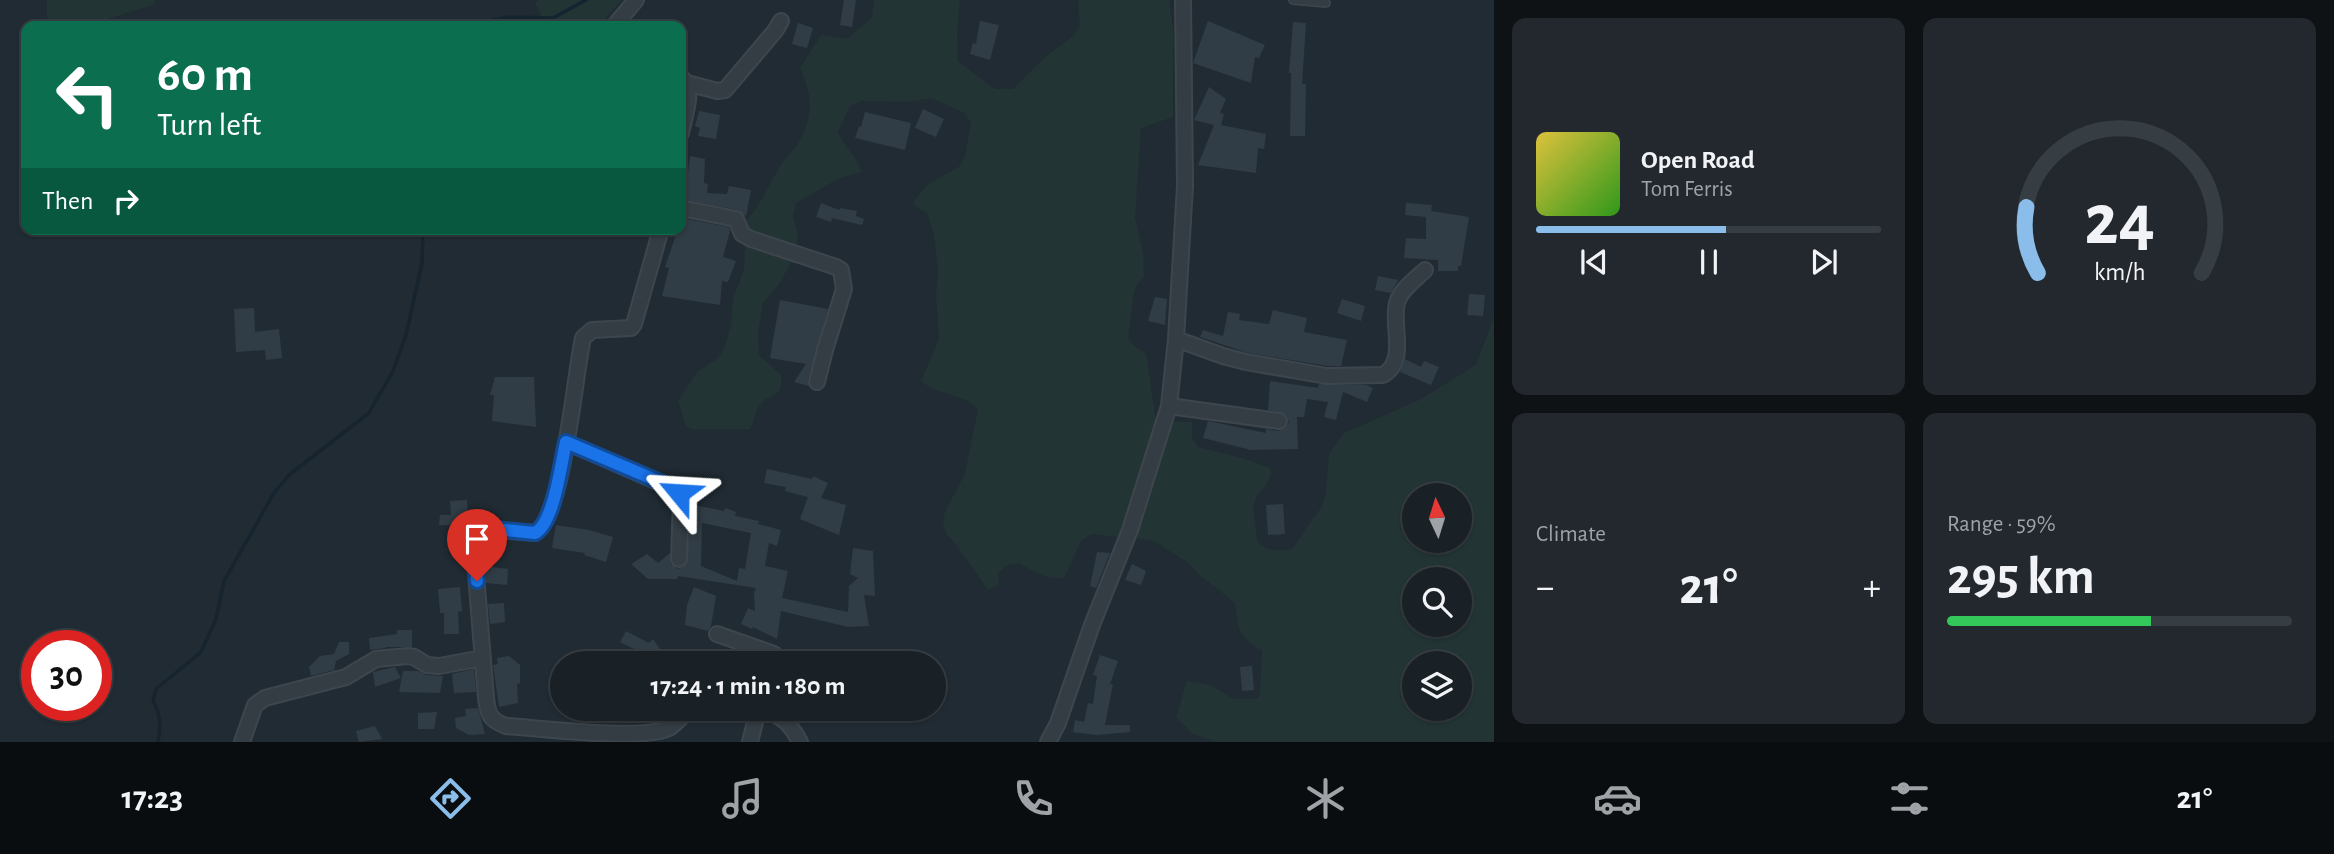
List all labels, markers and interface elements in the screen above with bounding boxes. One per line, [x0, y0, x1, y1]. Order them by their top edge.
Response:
icon: left [42, 49, 133, 140]
text: 60 m [157, 51, 253, 100]
text: Turn left [157, 109, 261, 141]
text: Open Road [1641, 147, 1755, 173]
text: Tom Ferris [1641, 178, 1733, 201]
icon: right [107, 182, 145, 220]
text: 24 [2084, 185, 2155, 258]
text: Then [42, 188, 93, 214]
icon: previous [1575, 243, 1613, 281]
icon: pause [1690, 243, 1728, 281]
icon: next [1805, 243, 1843, 281]
text: km/h [2094, 260, 2145, 285]
position arrow [642, 456, 716, 530]
north arrow [1402, 483, 1472, 553]
map controls [1402, 483, 1472, 721]
pin [447, 509, 507, 581]
text: Range · 59% [1947, 513, 2056, 536]
icon: arrive [458, 520, 496, 558]
text: Climate [1536, 523, 1606, 546]
text: 295 km [1947, 551, 2095, 603]
text: 21° [1679, 561, 1738, 613]
button: search [1402, 567, 1472, 637]
text: − [1536, 569, 1554, 607]
text: + [1863, 569, 1881, 607]
speed limit sign: 30 [21, 630, 112, 721]
button: layers [1402, 651, 1472, 721]
text: 17:24 · 1 min · 180 m [651, 673, 845, 699]
icon: directions [426, 774, 475, 823]
icon: music [718, 774, 767, 823]
icon: phone [1009, 774, 1058, 823]
icon: climate [1301, 774, 1350, 823]
icon: car [1593, 774, 1642, 823]
icon: filters [1885, 774, 1934, 823]
text: 17:23 [121, 782, 183, 814]
text: 21° [2177, 782, 2212, 814]

